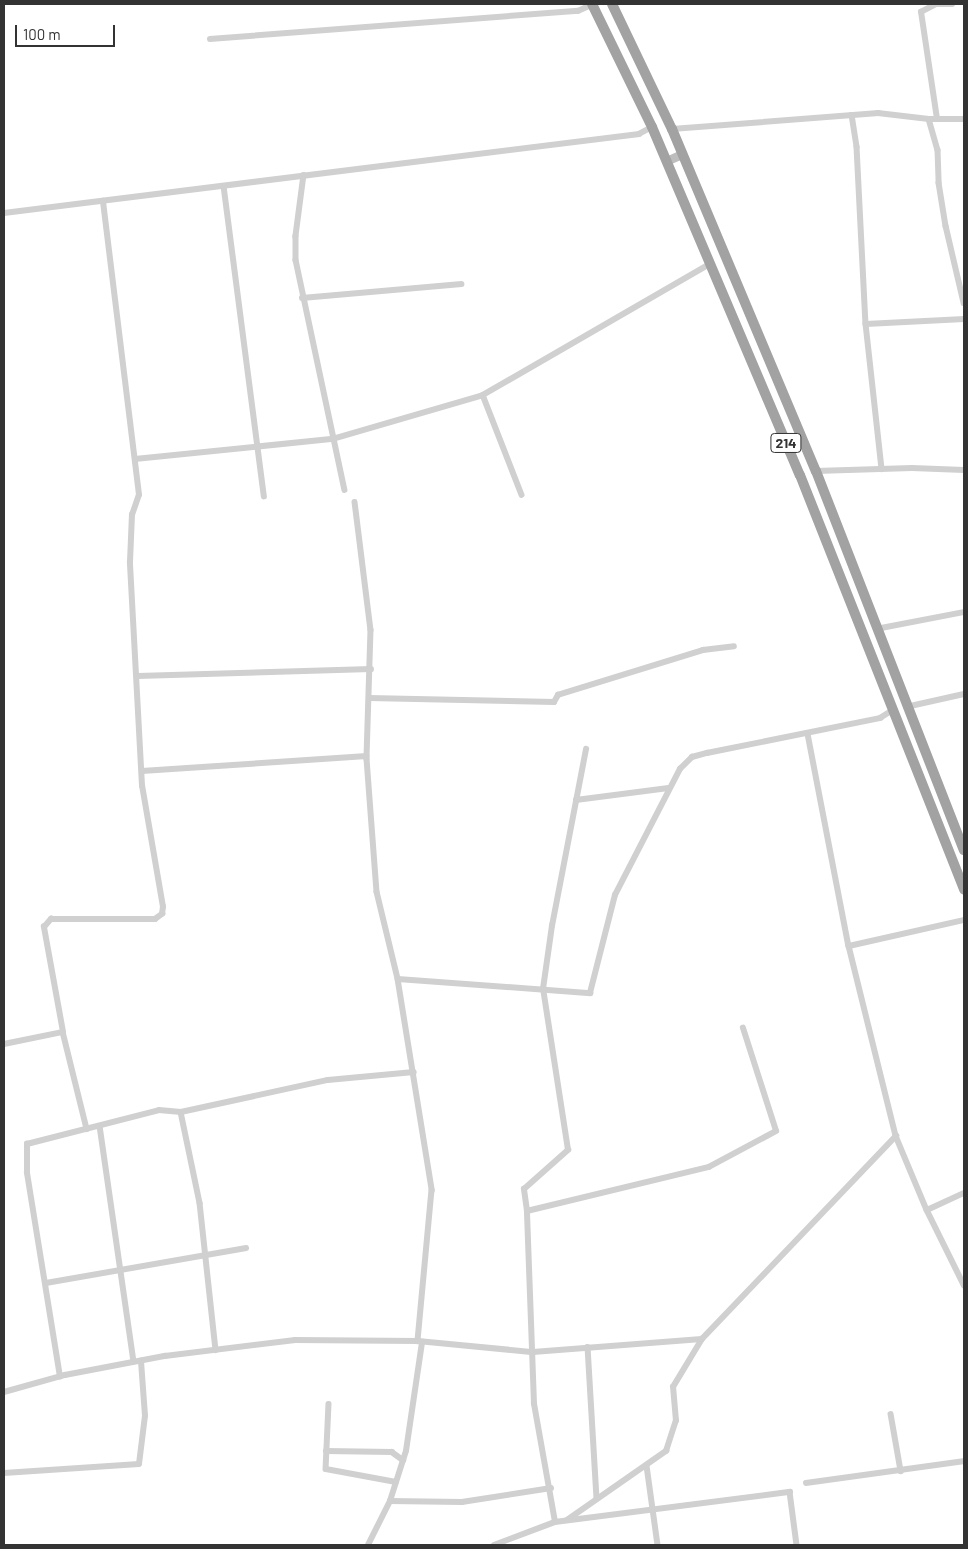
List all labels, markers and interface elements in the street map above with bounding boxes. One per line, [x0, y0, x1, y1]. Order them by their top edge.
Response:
scale bar [18, 15, 118, 47]
text: 100 m [23, 25, 61, 43]
road number: 214 [770, 432, 802, 454]

